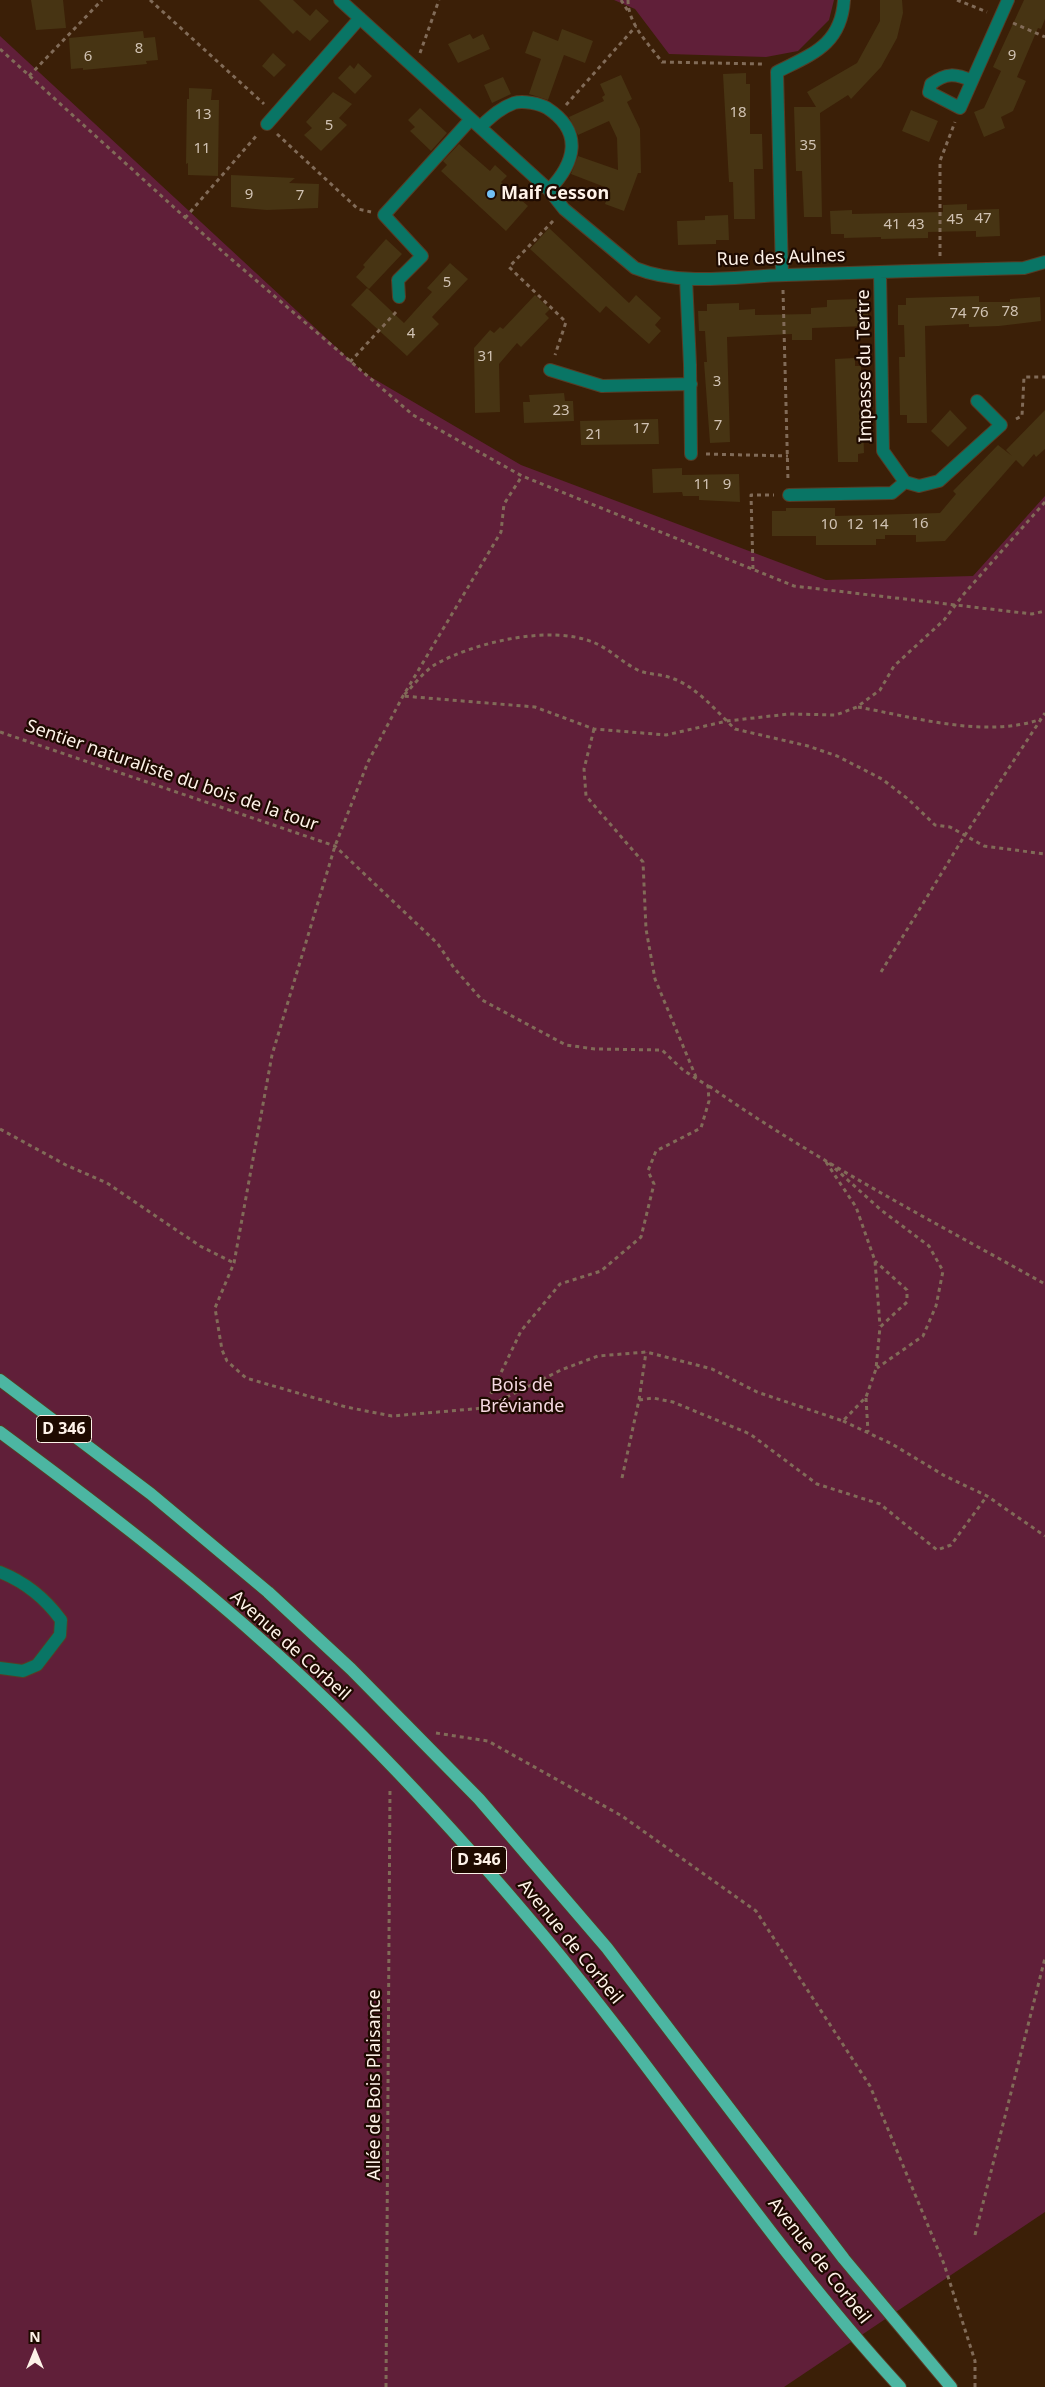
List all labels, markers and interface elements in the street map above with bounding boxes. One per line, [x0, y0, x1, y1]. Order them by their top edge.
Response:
house number: 8 [135, 40, 143, 58]
house number: 9 [1008, 47, 1016, 65]
house number: 6 [84, 48, 92, 66]
house number: 18 [729, 104, 747, 122]
house number: 13 [194, 106, 212, 124]
house number: 5 [325, 117, 333, 135]
house number: 35 [799, 137, 817, 155]
house number: 11 [193, 140, 211, 158]
place label: Maif Cesson [501, 183, 609, 205]
house number: 9 [245, 186, 253, 204]
house number: 7 [296, 187, 304, 205]
marker: Maif Cesson [485, 188, 497, 200]
house number: 47 [974, 210, 992, 228]
house number: 45 [946, 211, 964, 229]
house number: 41 [883, 216, 901, 234]
house number: 43 [907, 216, 925, 234]
street label: Rue des Aulnes [716, 245, 846, 271]
house number: 5 [443, 274, 451, 292]
street label: Impasse du Tertre [853, 289, 877, 443]
house number: 78 [1001, 303, 1019, 321]
house number: 76 [971, 304, 989, 322]
house number: 74 [949, 305, 967, 323]
house number: 4 [407, 325, 415, 343]
house number: 31 [477, 348, 495, 366]
house number: 3 [713, 373, 721, 391]
house number: 23 [552, 402, 570, 420]
house number: 7 [714, 417, 722, 435]
house number: 17 [632, 420, 650, 438]
house number: 21 [585, 426, 603, 444]
house number: 11 [693, 476, 711, 494]
house number: 9 [723, 476, 731, 494]
house number: 16 [911, 515, 929, 533]
house number: 10 [820, 516, 838, 534]
house number: 12 [846, 516, 864, 534]
house number: 14 [871, 516, 889, 534]
street label: Sentier naturaliste du bois de la tour [23, 716, 321, 836]
park label: Bois de Bréviande [480, 1375, 564, 1418]
road number: D 346 [36, 1416, 92, 1442]
street label: Avenue de Corbeil [226, 1586, 354, 1706]
road number: D 346 [452, 1846, 506, 1874]
street label: Avenue de Corbeil [513, 1875, 627, 2009]
street label: Allée de Bois Plaisance [364, 1989, 386, 2181]
street label: Avenue de Corbeil [763, 2194, 875, 2328]
north arrow [10, 2327, 60, 2377]
text: N [29, 2327, 41, 2346]

